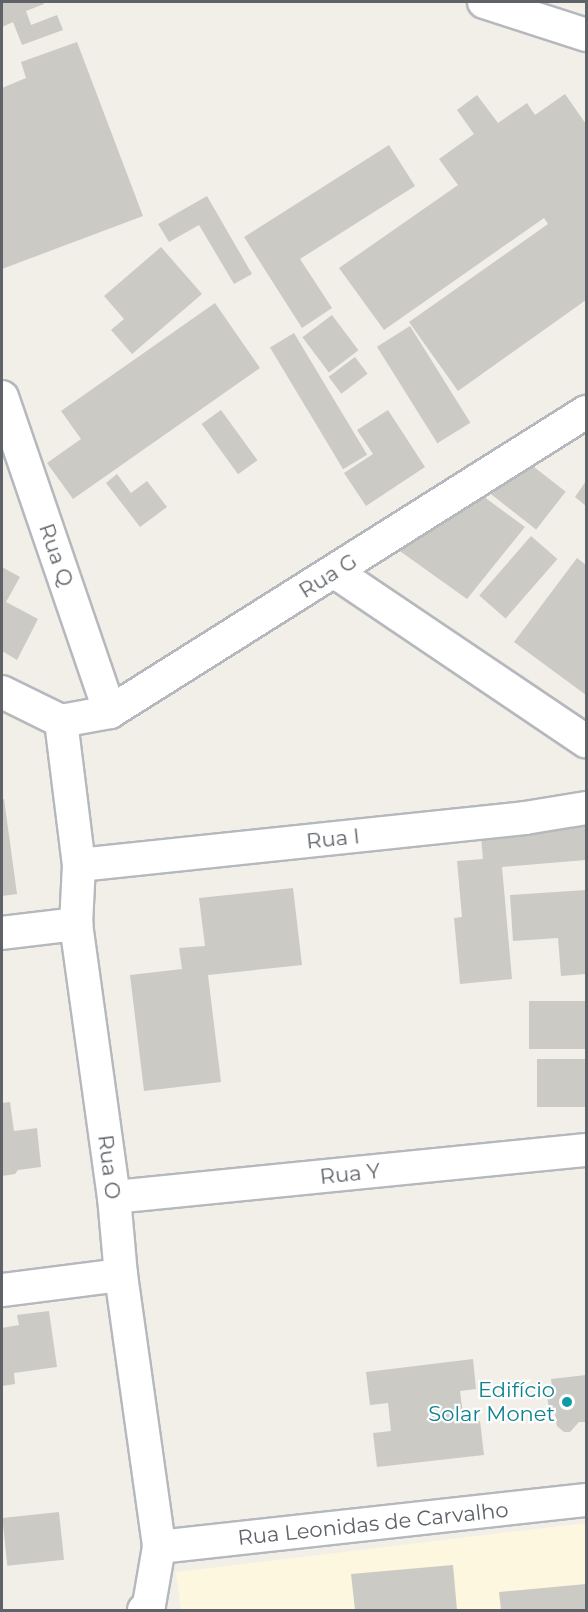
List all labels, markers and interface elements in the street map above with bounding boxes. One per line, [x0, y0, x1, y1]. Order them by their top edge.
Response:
street label: Rua Q [34, 520, 78, 590]
street label: Rua G [294, 549, 362, 603]
street label: Rua I [305, 824, 361, 854]
street label: Rua O [93, 1133, 125, 1201]
street label: Rua Y [319, 1158, 381, 1190]
place label: Edifício Solar Monet [428, 1377, 555, 1427]
marker: Edifício Solar Monet [560, 1395, 574, 1409]
street label: Rua Leonidas de Carvalho [236, 1497, 510, 1551]

